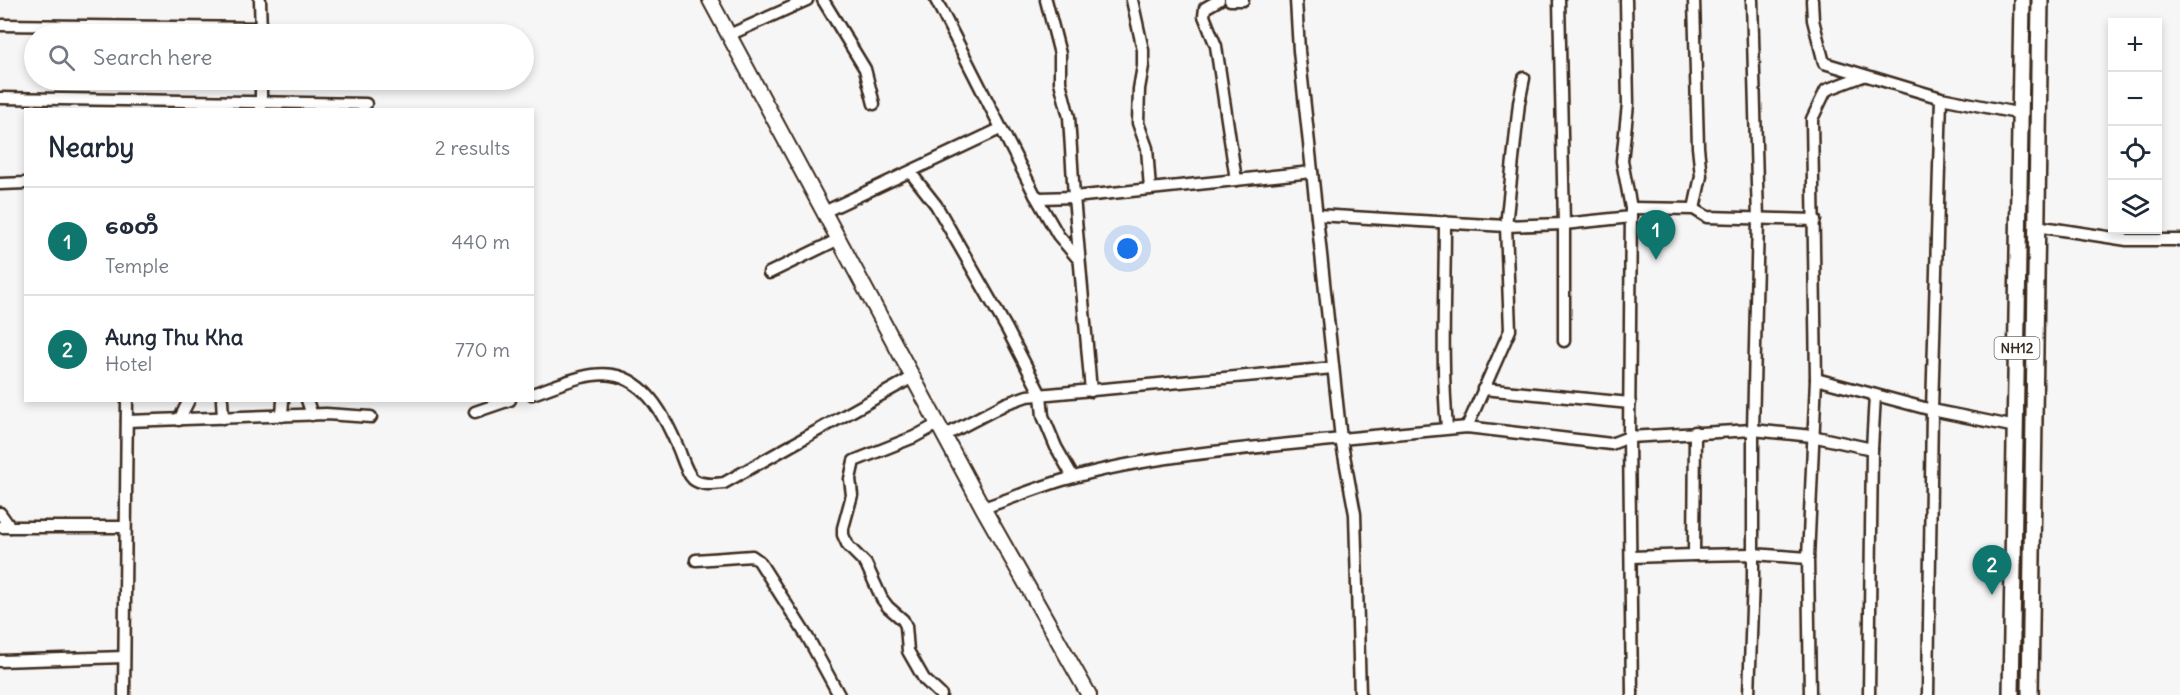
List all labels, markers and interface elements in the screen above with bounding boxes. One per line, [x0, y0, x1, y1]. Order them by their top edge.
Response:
map controls [2108, 18, 2162, 234]
button: + [2108, 18, 2162, 72]
search box [24, 24, 534, 90]
icon: search [45, 41, 78, 74]
text: Search here [93, 43, 212, 71]
button: − [2108, 72, 2162, 126]
button: locate [2108, 126, 2162, 180]
text: Nearby [48, 131, 134, 164]
text: 2 results [435, 135, 510, 160]
button: layers [2108, 180, 2162, 234]
pin: 1 [1636, 210, 1676, 260]
text: စေတီ [105, 212, 159, 240]
text: 1 [64, 229, 71, 254]
text: 440 m [451, 229, 510, 254]
your location [1113, 234, 1142, 263]
text: Temple [105, 253, 169, 278]
text: Aung Thu Kha [105, 323, 243, 351]
text: 2 [62, 337, 73, 362]
text: 770 m [455, 337, 510, 362]
road number: NH12 [1994, 337, 2040, 359]
text: Hotel [105, 351, 152, 376]
pin: 2 [1972, 546, 2012, 595]

